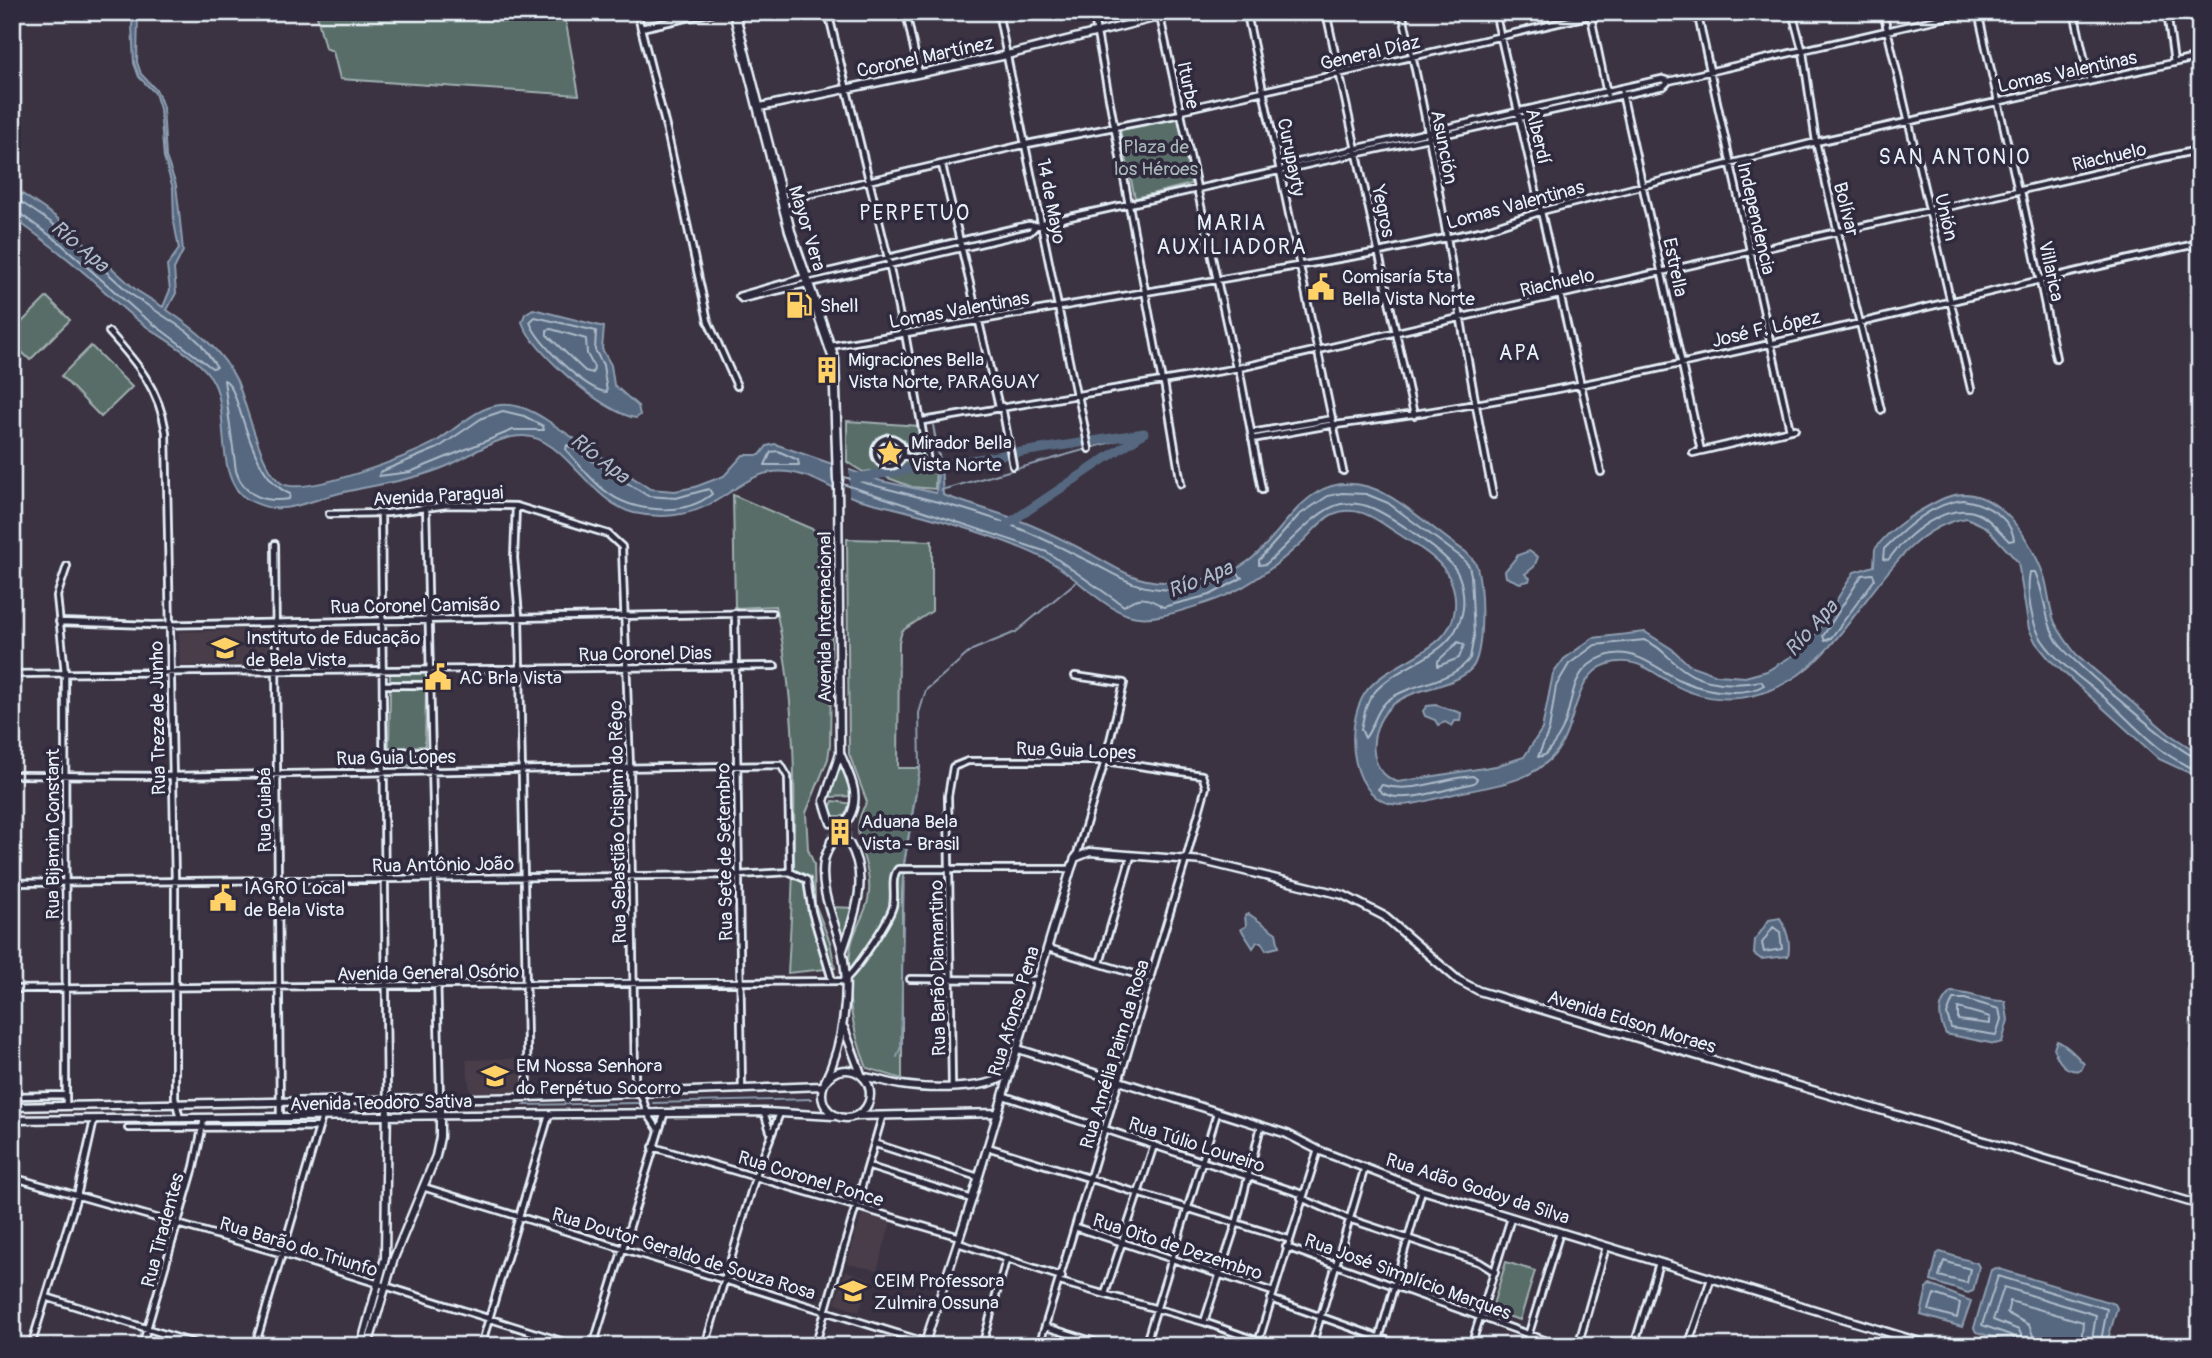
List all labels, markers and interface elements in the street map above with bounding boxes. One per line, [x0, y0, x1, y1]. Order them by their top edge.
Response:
street label: General Díaz [1318, 30, 1423, 76]
street label: Coronel Martínez [855, 31, 996, 83]
street label: Lomas Valentinas [1995, 45, 2140, 98]
street label: Iturbe [1171, 59, 1205, 112]
street label: Alberdí [1520, 106, 1556, 166]
street label: Asunción [1425, 108, 1463, 186]
street label: Curupayty [1272, 116, 1310, 198]
park label: Plaza de los Héroes [1114, 135, 1198, 181]
street label: Riachuelo [2070, 137, 2149, 177]
district label: SAN ANTONIO [1879, 144, 2031, 171]
street label: 14 de Mayo [1031, 156, 1071, 246]
street label: Independencia [1731, 160, 1781, 277]
street label: Lomas Valentinas [1444, 175, 1587, 235]
street label: Bolívar [1828, 180, 1864, 239]
street label: Yegros [1366, 182, 1400, 240]
street label: Mayor Vera [783, 183, 831, 274]
street label: Unión [1929, 191, 1963, 243]
district label: PERPETUO [859, 200, 971, 227]
district label: MARIA AUXILIADORA [1156, 210, 1308, 261]
water label: Río Apa [45, 214, 115, 279]
street label: Estrella [1657, 236, 1693, 299]
street label: Villarica [2033, 239, 2069, 304]
street label: Riachuelo [1518, 263, 1597, 303]
place label: Comisaría 5ta Bella Vista Norte [1342, 265, 1475, 311]
public building icon: Comisaría 5ta Bella Vista Norte [1306, 272, 1336, 302]
street label: Lomas Valentinas [887, 286, 1032, 334]
fuel station icon: Shell [784, 290, 814, 320]
place label: Shell [820, 294, 858, 318]
street label: José F. López [1709, 305, 1823, 353]
district label: APA [1499, 340, 1541, 367]
place label: Migraciones Bella Vista Norte, PARAGUAY [848, 348, 1039, 394]
building icon: Migraciones Bella Vista Norte, PARAGUAY [812, 355, 842, 385]
water label: Río Apa [565, 427, 635, 490]
place label: Mirador Bella Vista Norte [911, 431, 1012, 477]
place icon: Mirador Bella Vista Norte [875, 438, 905, 468]
street label: Avenida Paraguai [372, 481, 504, 511]
street label: Avenida Internacional [813, 531, 837, 703]
water label: Río Apa [1164, 554, 1238, 605]
street label: Rua Coronel Camisão [330, 593, 500, 619]
water label: Río Apa [1779, 593, 1845, 662]
place label: Instituto de Educação de Bela Vista [246, 626, 421, 672]
school or university icon: Instituto de Educação de Bela Vista [210, 633, 240, 663]
street label: Rua Treze de Junho [145, 641, 171, 795]
street label: Rua Coronel Dias [578, 641, 712, 667]
public building icon: AC Brla Vista [423, 662, 453, 692]
place label: AC Brla Vista [459, 666, 562, 690]
street label: Rua Sebastião Crispim do Rêgo [604, 700, 632, 944]
street label: Rua Guia Lopes [1016, 737, 1137, 765]
street label: Rua Guia Lopes [336, 745, 457, 771]
street label: Rua Bijamin Constant [41, 748, 65, 919]
street label: Rua Sete de Setembro [711, 763, 739, 941]
street label: Rua Cuiabá [253, 767, 277, 853]
place label: Aduana Bela Vista - Brasil [861, 810, 960, 856]
building icon: Aduana Bela Vista - Brasil [825, 817, 855, 847]
street label: Rua Antônio João [372, 852, 514, 878]
place label: IAGRO Local de Bela Vista [244, 876, 345, 922]
street label: Rua Barão Diamantino [924, 880, 952, 1056]
public building icon: IAGRO Local de Bela Vista [208, 883, 238, 913]
street label: Rua Afonso Pena [983, 943, 1045, 1079]
street label: Rua Amélia Paim da Rosa [1075, 957, 1155, 1152]
street label: Avenida General Osório [337, 959, 519, 987]
street label: Avenida Edson Moraes [1544, 985, 1719, 1059]
place label: EM Nossa Senhora do Perpétuo Socorro [516, 1054, 681, 1100]
school or university icon: EM Nossa Senhora do Perpétuo Socorro [480, 1061, 510, 1091]
street label: Avenida Teodoro Sativa [290, 1089, 473, 1117]
street label: Rua Túlio Loureiro [1125, 1112, 1268, 1178]
street label: Rua Coronel Ponce [735, 1145, 887, 1213]
street label: Rua Adão Godoy da Silva [1383, 1148, 1573, 1230]
street label: Rua Tiradentes [136, 1170, 190, 1290]
street label: Rua Doutor Geraldo de Souza Rosa [549, 1202, 819, 1306]
street label: Rua Oito de Dezembro [1090, 1208, 1266, 1286]
street label: Rua Barão do Triunfo [217, 1211, 381, 1282]
street label: Rua José Simplício Marques [1301, 1228, 1515, 1326]
place label: CEIM Professora Zulmira Ossuna [874, 1269, 1004, 1315]
school or university icon: CEIM Professora Zulmira Ossuna [838, 1276, 868, 1306]

